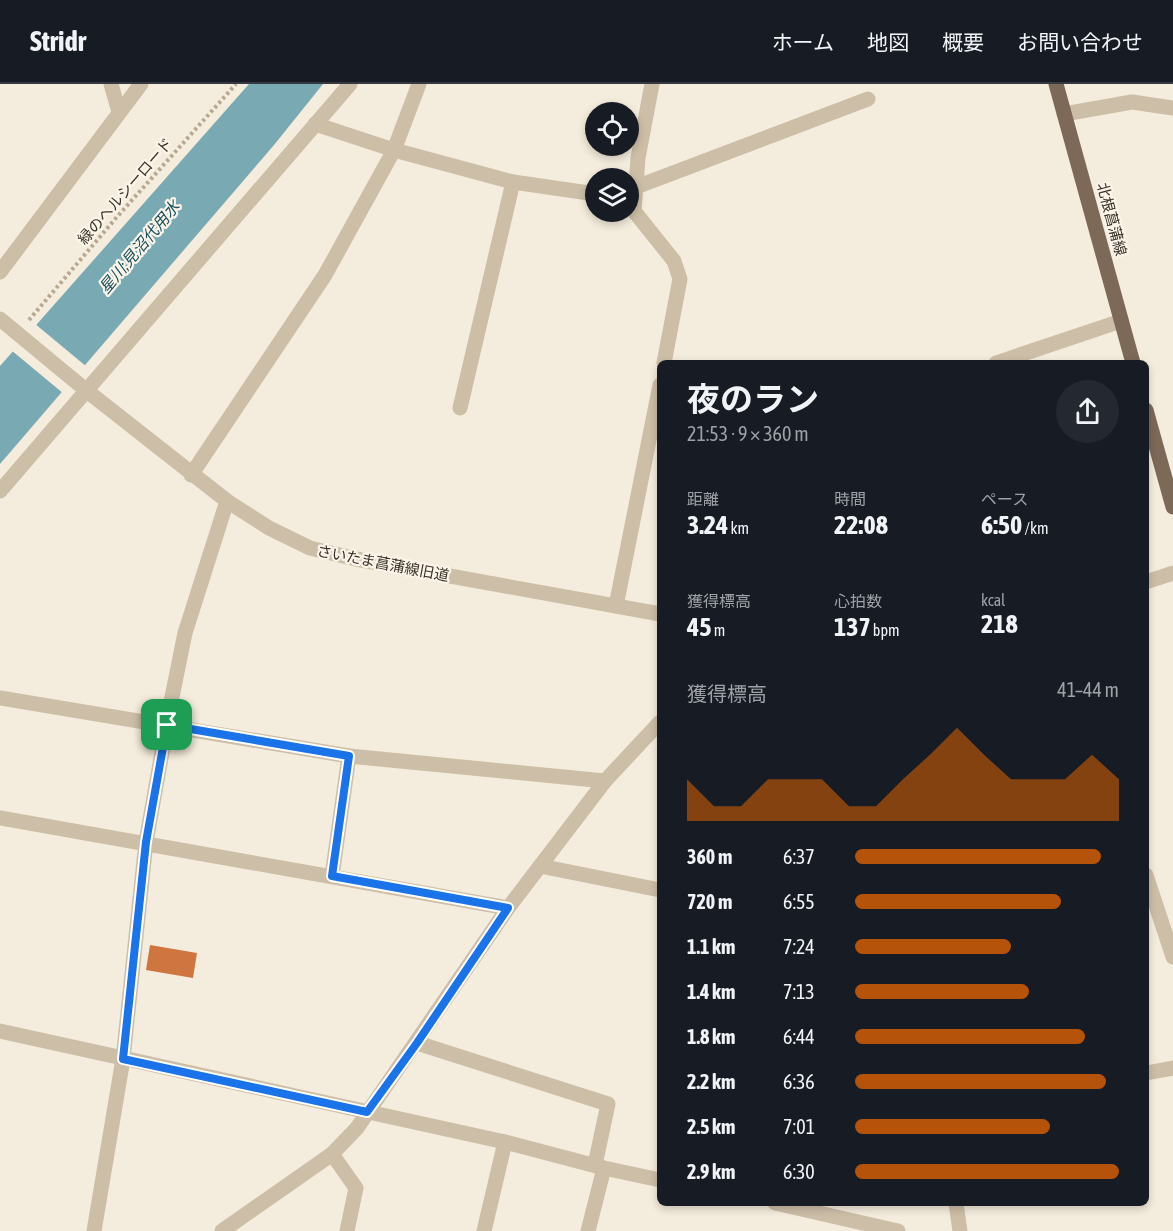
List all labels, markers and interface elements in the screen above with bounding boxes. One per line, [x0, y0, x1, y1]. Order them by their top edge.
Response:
text: Stridr [30, 25, 86, 57]
text: ホーム [772, 30, 834, 54]
text: 地図 [867, 30, 909, 54]
text: 概要 [942, 30, 984, 54]
text: お問い合わせ [1017, 30, 1143, 54]
map controls [585, 102, 639, 222]
button: locate [585, 102, 639, 156]
street label: 緑のヘルシーロード [74, 134, 176, 248]
button: layers [585, 168, 639, 222]
street label: 北根菖蒲線 [1094, 181, 1130, 257]
water label: 星川;見沼代用水 [95, 196, 184, 297]
text: 夜のラン [687, 380, 819, 418]
button: share [1056, 380, 1119, 443]
text: 21:53 · 9 × 360 m [687, 422, 809, 445]
text: 距離 [687, 490, 719, 508]
text: 時間 [834, 490, 866, 508]
text: ペース [981, 490, 1028, 508]
text: 3.24 [687, 510, 728, 540]
text: 22:08 [834, 510, 888, 540]
text: 6:50 [981, 510, 1022, 540]
text: km [728, 519, 749, 537]
text: /km [1022, 519, 1048, 537]
street label: さいたま菖蒲線旧道 [315, 542, 451, 584]
text: kcal [981, 591, 1005, 609]
text: 獲得標高 [687, 592, 751, 610]
text: 心拍数 [834, 592, 882, 610]
text: 218 [981, 609, 1018, 639]
text: 45 [687, 612, 711, 642]
text: 137 [834, 612, 871, 642]
text: m [711, 621, 725, 639]
text: bpm [871, 621, 900, 639]
text: 41–44 m [1057, 678, 1119, 701]
text: 獲得標高 [687, 682, 767, 705]
pin [141, 699, 192, 750]
icon: arrive [150, 708, 183, 741]
text: 360 m [687, 845, 732, 868]
text: 6:37 [783, 845, 815, 868]
text: 720 m [687, 890, 732, 913]
text: 6:55 [783, 890, 815, 913]
text: 1.1 km [687, 935, 735, 958]
text: 7:24 [783, 935, 815, 958]
text: 1.4 km [687, 980, 735, 1003]
text: 7:13 [783, 980, 815, 1003]
text: 1.8 km [687, 1025, 735, 1048]
text: 6:44 [783, 1025, 815, 1048]
text: 2.2 km [687, 1070, 735, 1093]
text: 6:36 [783, 1070, 815, 1093]
text: 2.5 km [687, 1115, 735, 1138]
text: 7:01 [783, 1115, 815, 1138]
text: 2.9 km [687, 1160, 735, 1183]
text: 6:30 [783, 1160, 815, 1183]

